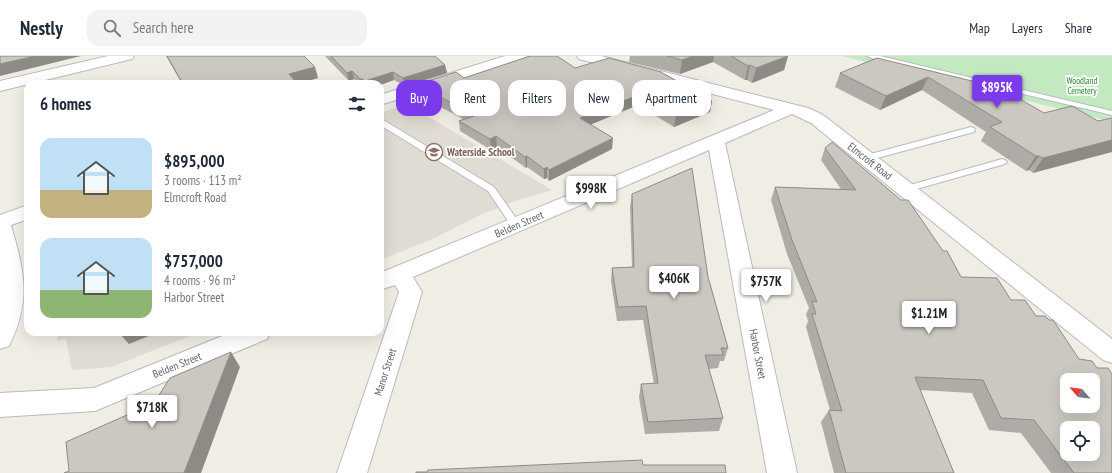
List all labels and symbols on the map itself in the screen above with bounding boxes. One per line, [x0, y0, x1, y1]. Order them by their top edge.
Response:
pin: $895K [969, 75, 1025, 109]
park label: Woodland Cemetery [1067, 75, 1098, 96]
street label: Elmcroft Road [845, 139, 895, 183]
school or university icon: Waterside School [424, 142, 444, 162]
place label: Waterside School [446, 145, 515, 159]
pin: $998K [563, 176, 619, 210]
street label: Belden Street [493, 207, 545, 241]
pin: $406K [646, 266, 702, 300]
pin: $757K [738, 269, 794, 303]
pin: $1.21M [896, 301, 962, 335]
street label: Harbor Street [746, 328, 770, 380]
street label: Manor Street [371, 346, 399, 398]
street label: Belden Street [150, 349, 204, 381]
north arrow [1060, 373, 1100, 413]
pin: $718K [124, 395, 180, 429]

